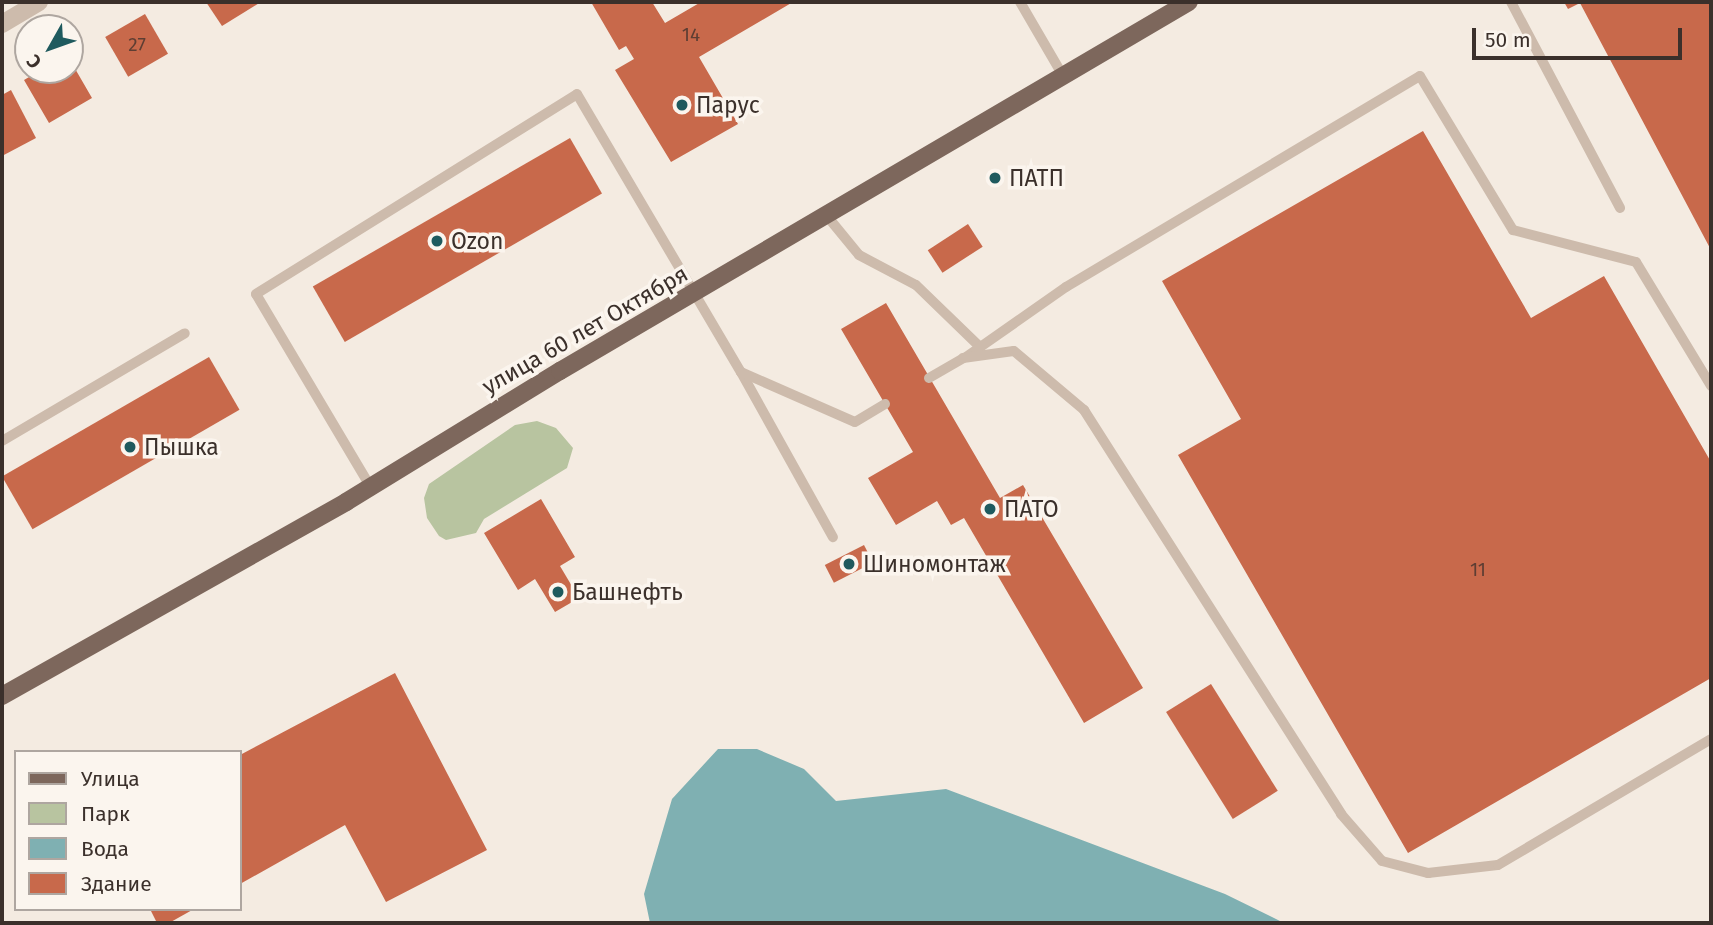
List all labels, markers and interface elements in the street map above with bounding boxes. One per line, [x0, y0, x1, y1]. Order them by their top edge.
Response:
north arrow [14, 14, 84, 84]
scale bar [1475, 14, 1685, 58]
house number: 14 [682, 24, 700, 46]
text: 50 m [1485, 27, 1531, 53]
house number: 27 [128, 34, 146, 56]
text: С [22, 50, 46, 73]
place label: Парус [696, 91, 760, 119]
marker: Парус [674, 97, 690, 113]
place label: ПАТП [1009, 164, 1064, 192]
marker: ПАТП [987, 170, 1003, 186]
place label: Ozon [451, 227, 503, 255]
marker: Ozon [429, 233, 445, 249]
street label: улица 60 лет Октября [477, 260, 693, 400]
place label: Пышка [144, 433, 219, 461]
marker: Пышка [122, 439, 138, 455]
place label: ПАТО [1004, 495, 1059, 523]
marker: ПАТО [982, 501, 998, 517]
place label: Шиномонтаж [863, 550, 1006, 578]
marker: Шиномонтаж [841, 556, 857, 572]
house number: 11 [1470, 559, 1486, 581]
place label: Башнефть [572, 578, 683, 606]
marker: Башнефть [550, 584, 566, 600]
legend [14, 750, 242, 911]
text: Улица [81, 766, 140, 792]
text: Парк [81, 801, 130, 827]
text: Вода [81, 836, 129, 862]
text: Здание [81, 871, 152, 897]

